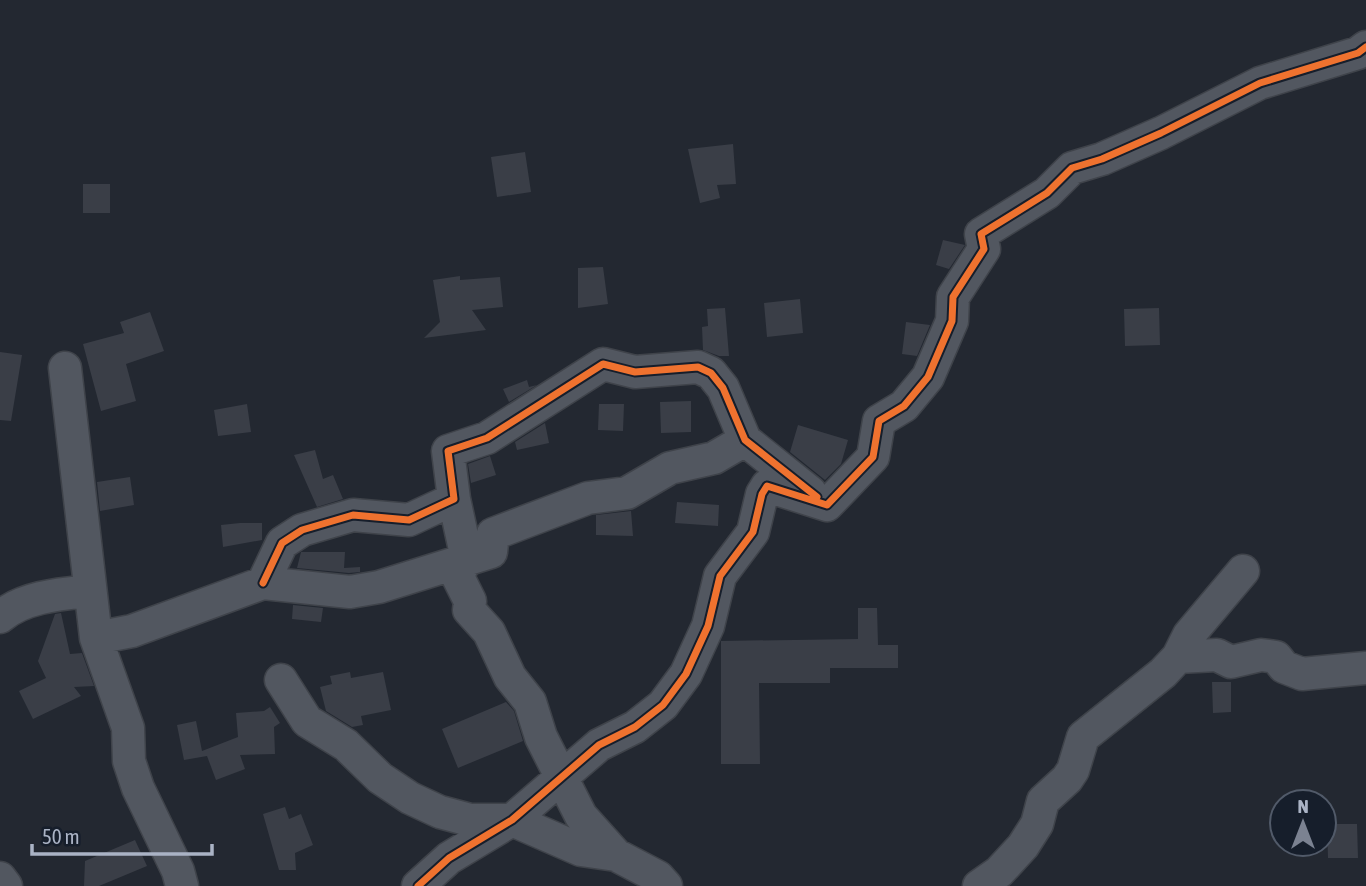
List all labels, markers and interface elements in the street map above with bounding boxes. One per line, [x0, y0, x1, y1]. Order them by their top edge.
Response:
north arrow [1268, 788, 1338, 858]
text: N [1297, 795, 1309, 817]
scale bar [32, 812, 212, 856]
text: 50 m [42, 824, 80, 848]

